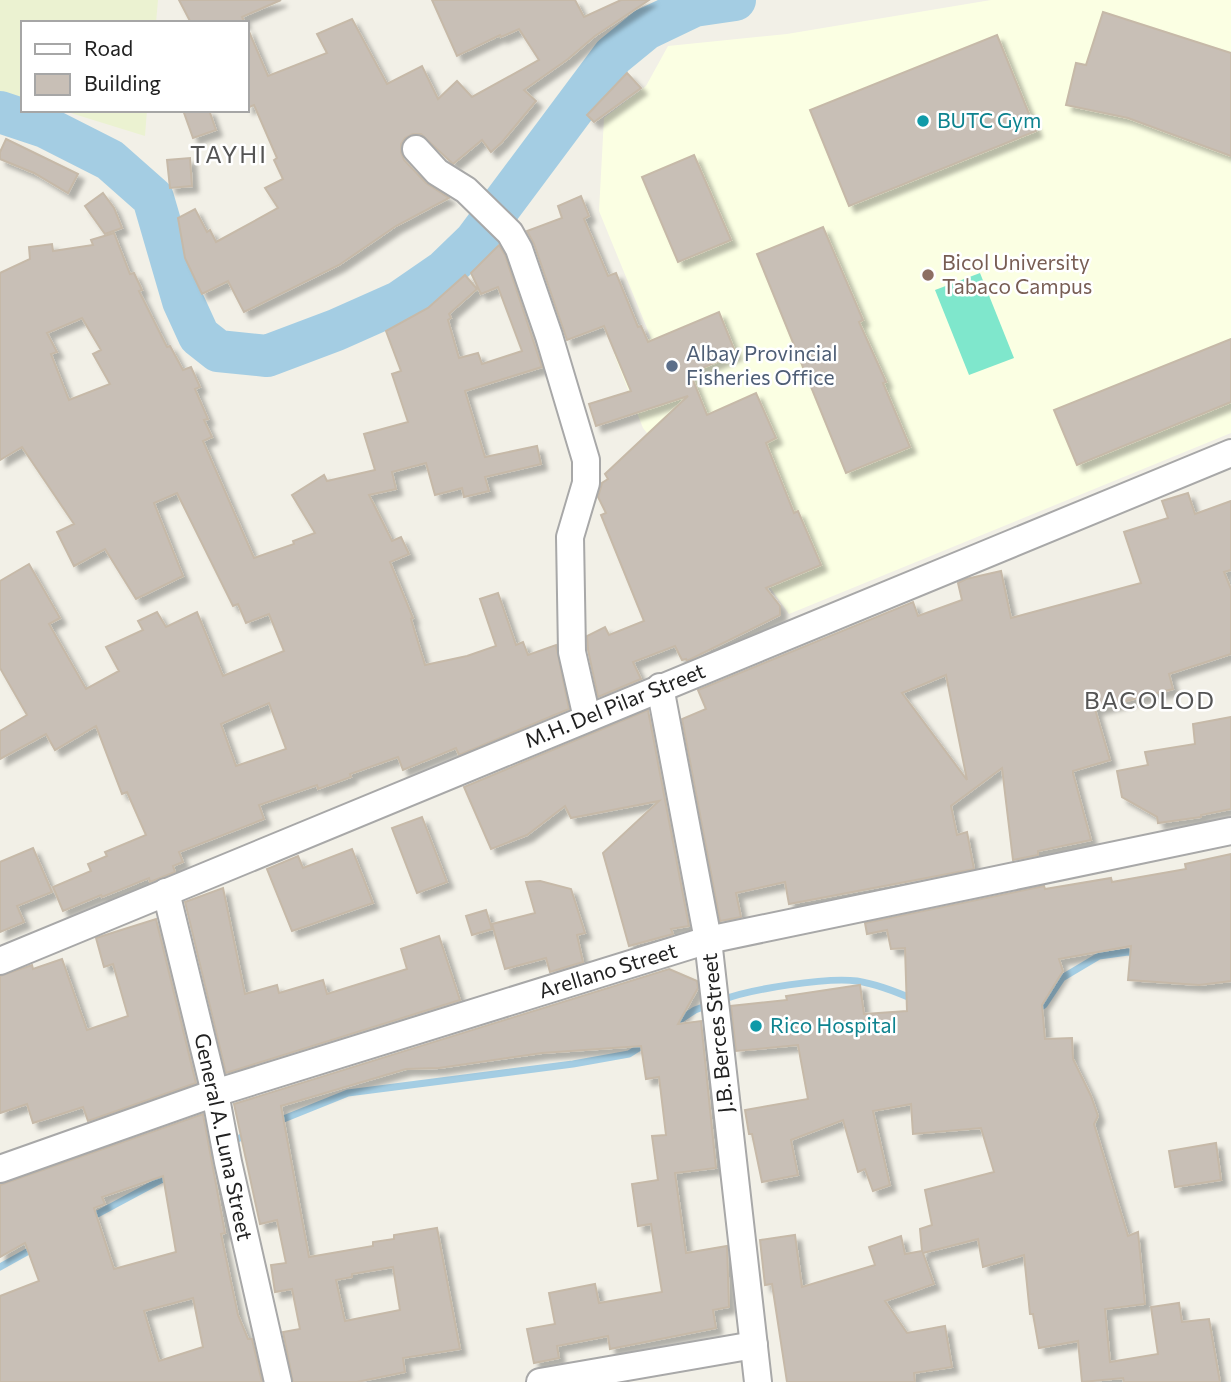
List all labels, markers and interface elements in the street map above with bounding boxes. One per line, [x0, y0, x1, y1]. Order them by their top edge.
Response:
legend [21, 21, 248, 112]
text: Road [84, 35, 133, 60]
text: Building [84, 70, 161, 95]
place label: BUTC Gym [937, 107, 1041, 132]
marker: BUTC Gym [915, 113, 931, 129]
district label: TAYHI [190, 139, 268, 168]
place label: Bicol University Tabaco Campus [942, 249, 1092, 298]
marker: Bicol University Tabaco Campus [920, 267, 936, 283]
place label: Albay Provincial Fisheries Office [686, 340, 838, 389]
marker: Albay Provincial Fisheries Office [664, 358, 680, 374]
street label: M.H. Del Pilar Street [521, 657, 708, 752]
district label: BACOLOD [1084, 685, 1216, 714]
street label: Arellano Street [535, 937, 680, 1002]
street label: J.B. Berces Street [696, 952, 737, 1114]
place label: Rico Hospital [770, 1012, 897, 1037]
marker: Rico Hospital [748, 1018, 764, 1034]
street label: General A. Luna Street [190, 1031, 259, 1243]

